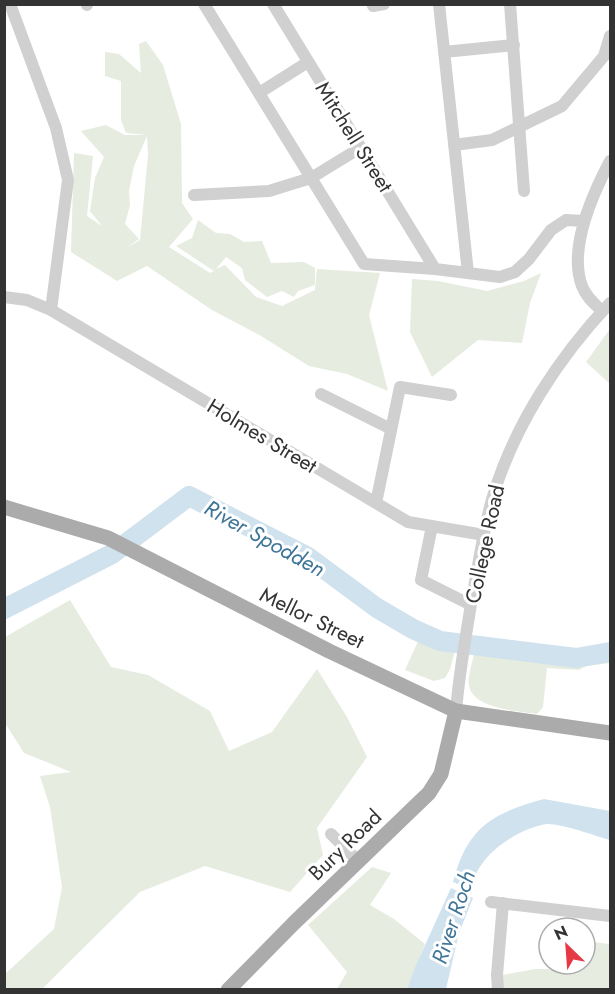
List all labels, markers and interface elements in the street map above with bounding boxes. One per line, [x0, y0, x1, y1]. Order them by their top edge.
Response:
street label: Mitchell Street [308, 76, 400, 198]
street label: Holmes Street [201, 391, 323, 481]
street label: College Road [458, 482, 512, 606]
water label: River Spodden [199, 492, 331, 584]
street label: Mellor Street [255, 580, 369, 656]
street label: Bury Road [302, 802, 388, 888]
water label: River Roch [423, 866, 483, 968]
north arrow [537, 916, 597, 976]
text: N [550, 920, 571, 946]

